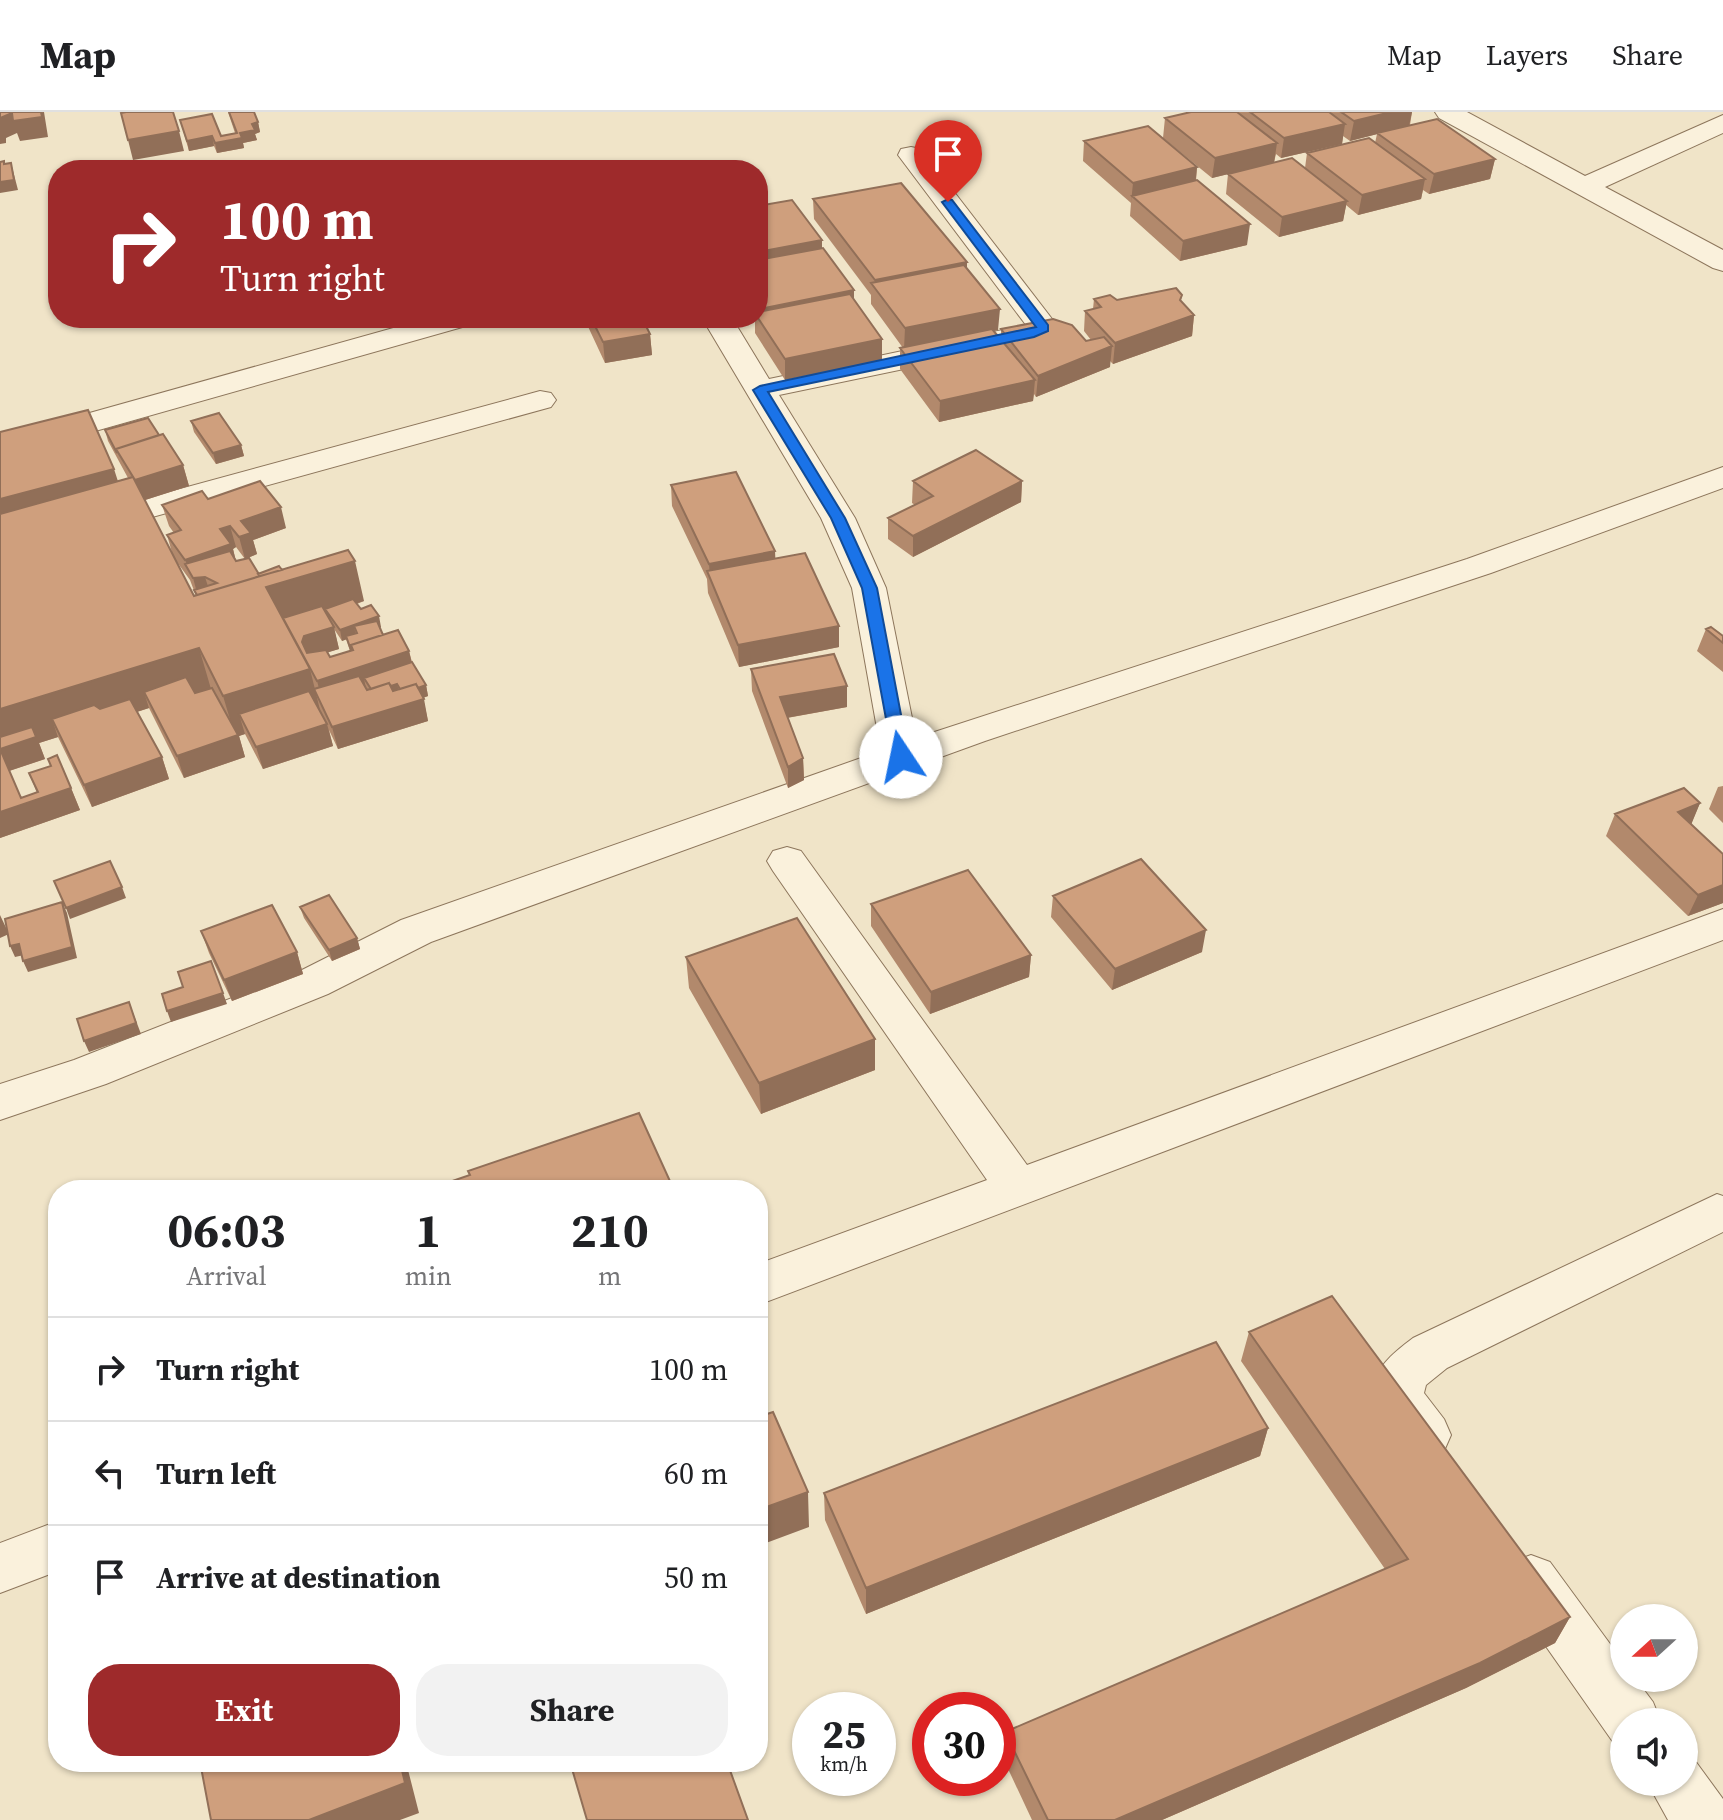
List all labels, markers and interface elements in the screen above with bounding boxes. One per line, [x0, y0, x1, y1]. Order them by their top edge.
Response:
text: Map [40, 29, 116, 81]
text: Map [1387, 36, 1442, 74]
text: Layers [1486, 36, 1568, 74]
text: Share [1612, 36, 1683, 74]
pin [914, 120, 982, 202]
icon: arrive [926, 132, 970, 176]
text: 100 m [220, 181, 374, 258]
icon: right [88, 192, 192, 296]
text: Turn right [220, 254, 385, 303]
position arrow [859, 715, 943, 799]
text: 06:03 [167, 1197, 286, 1263]
text: 1 [415, 1197, 441, 1263]
text: 210 [571, 1197, 649, 1263]
text: Arrival [186, 1258, 267, 1294]
text: min [405, 1258, 452, 1294]
text: m [598, 1258, 622, 1294]
icon: right [88, 1347, 132, 1391]
text: Turn right [156, 1349, 299, 1390]
text: 100 m [649, 1349, 728, 1390]
icon: left [88, 1451, 132, 1495]
text: Turn left [156, 1453, 276, 1494]
text: 60 m [664, 1453, 728, 1494]
icon: arrive [88, 1555, 132, 1599]
text: Arrive at destination [156, 1557, 441, 1598]
text: 50 m [664, 1557, 728, 1598]
north arrow [1610, 1604, 1698, 1692]
map controls [1610, 1604, 1698, 1796]
button: Exit [88, 1664, 400, 1756]
button: Share [416, 1664, 728, 1756]
speed limit sign: 30 [912, 1692, 1016, 1796]
text: 25 [822, 1707, 866, 1761]
button: sound [1610, 1708, 1698, 1796]
text: km/h [820, 1750, 868, 1778]

